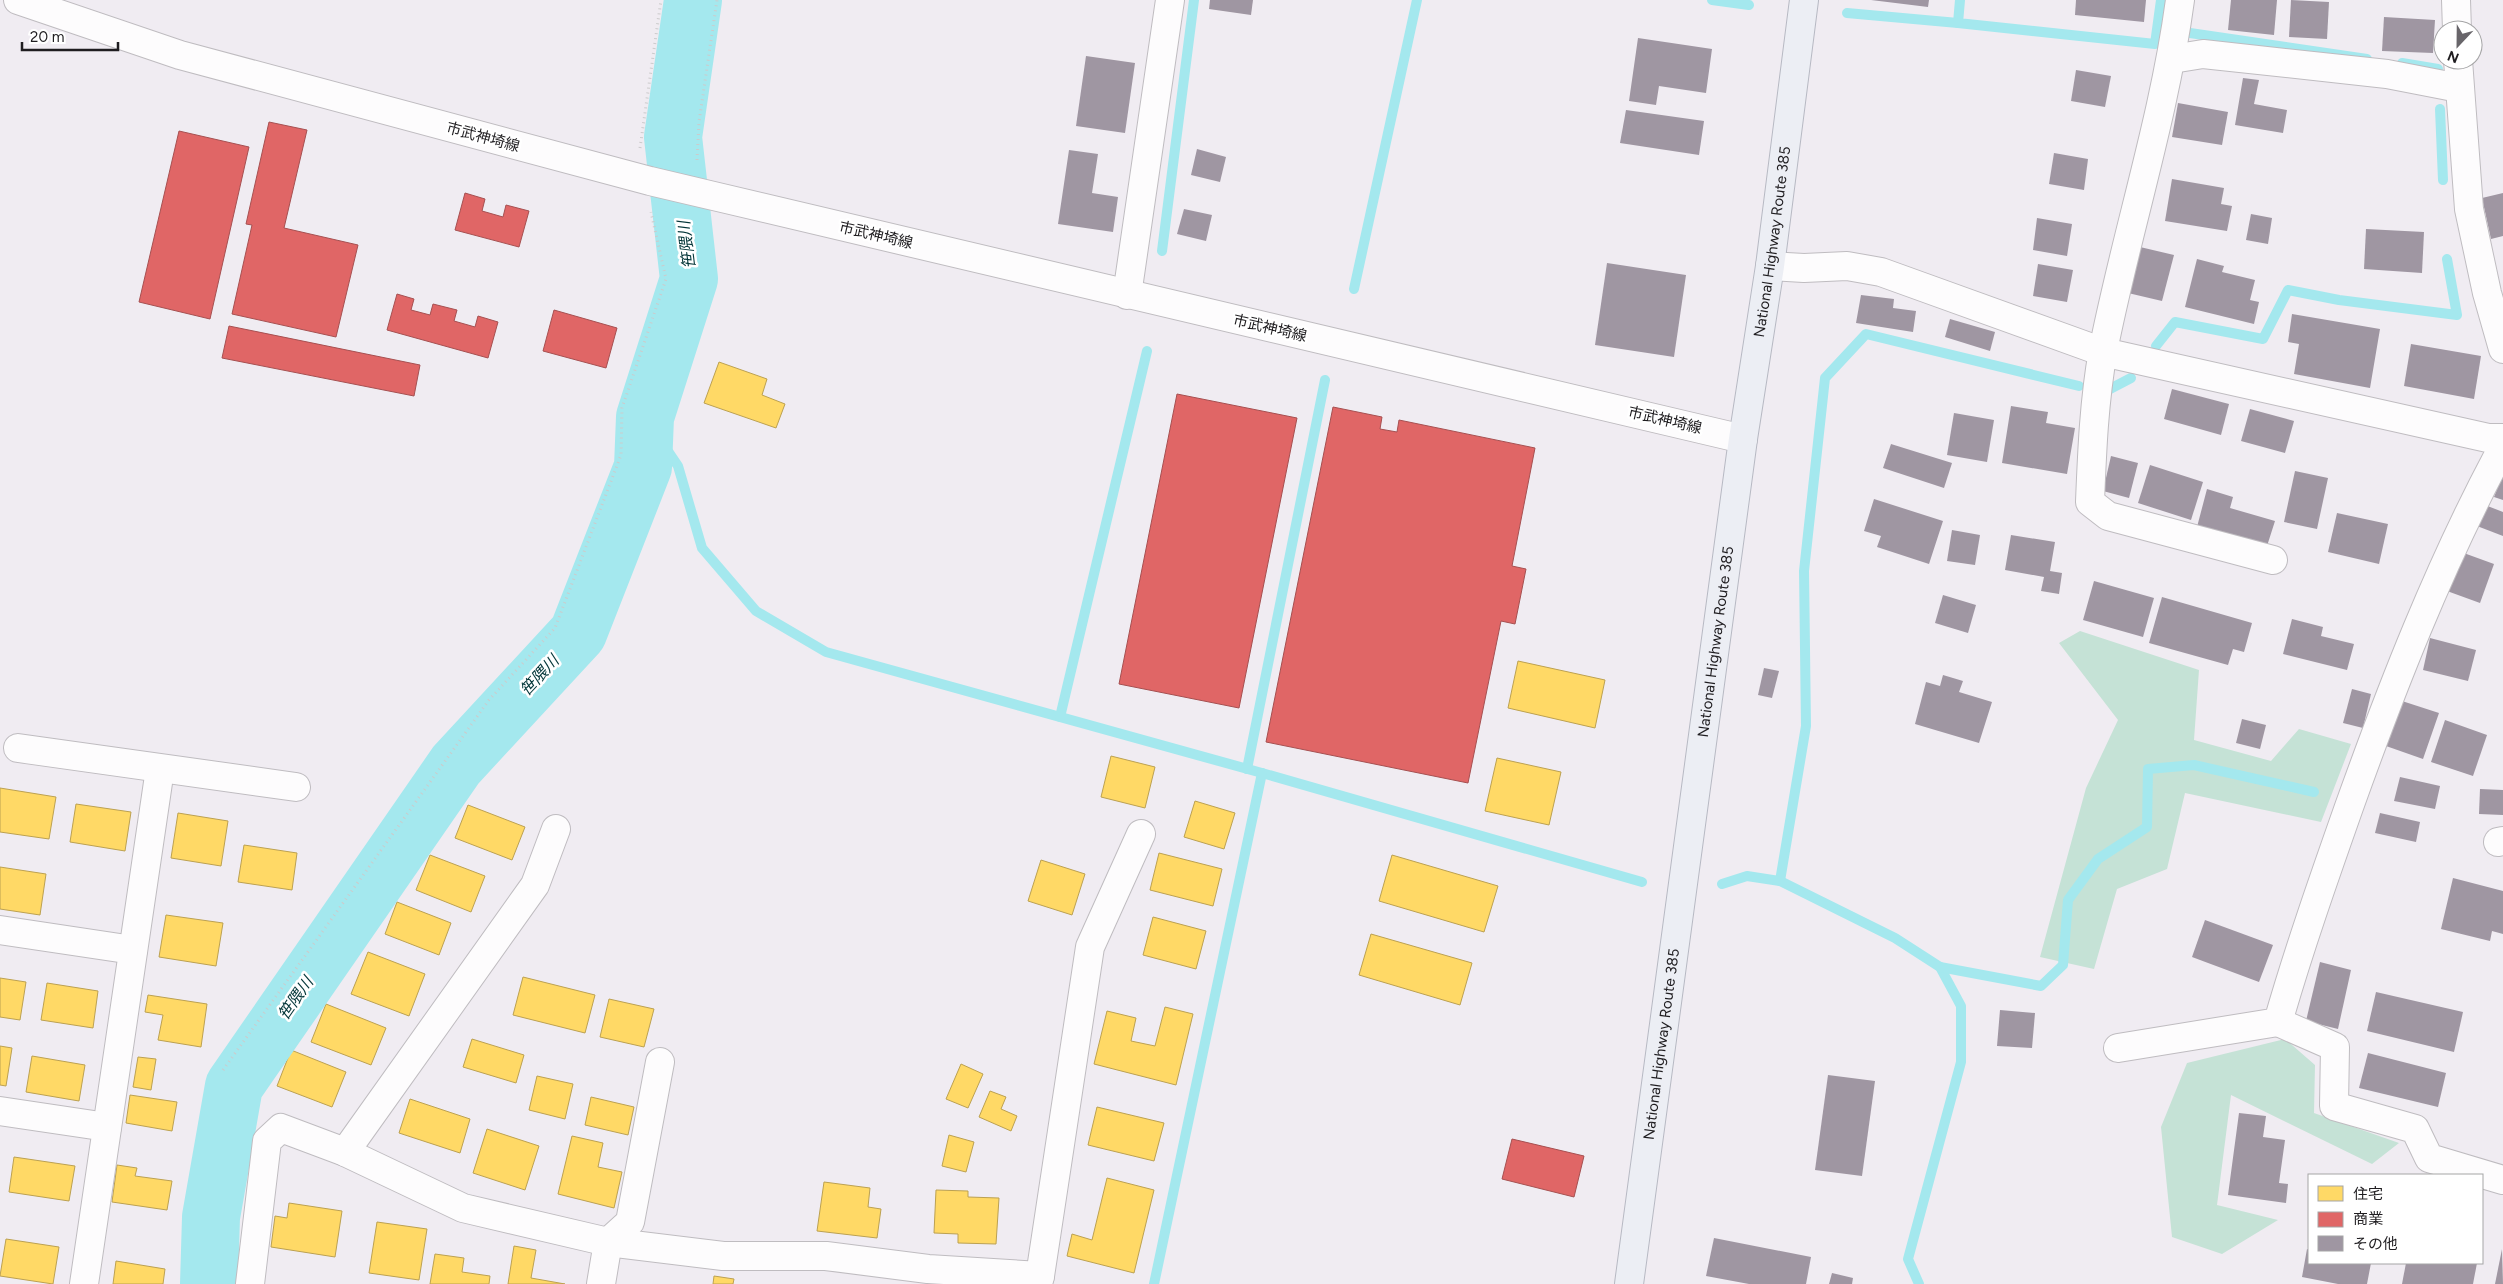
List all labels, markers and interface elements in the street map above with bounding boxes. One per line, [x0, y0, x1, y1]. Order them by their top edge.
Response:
scale bar [22, 20, 119, 52]
north arrow [2433, 20, 2483, 70]
text: 20 m [30, 28, 64, 46]
text: N [2445, 47, 2462, 66]
street label: 市武神埼線 [444, 119, 522, 155]
street label: National Highway Route 385 [1750, 145, 1794, 339]
water label: 笹隈川 [674, 218, 699, 270]
street label: 市武神埼線 [837, 218, 915, 252]
street label: 市武神埼線 [1231, 311, 1309, 345]
street label: 市武神埼線 [1626, 403, 1704, 437]
street label: National Highway Route 385 [1694, 545, 1737, 739]
water label: 笹隈川 [516, 650, 564, 699]
street label: National Highway Route 385 [1640, 947, 1683, 1141]
water label: 笹隈川 [274, 972, 318, 1023]
legend [2308, 1174, 2483, 1264]
text: 住宅 [2353, 1185, 2383, 1203]
text: 商業 [2353, 1210, 2383, 1228]
text: その他 [2353, 1235, 2398, 1253]

